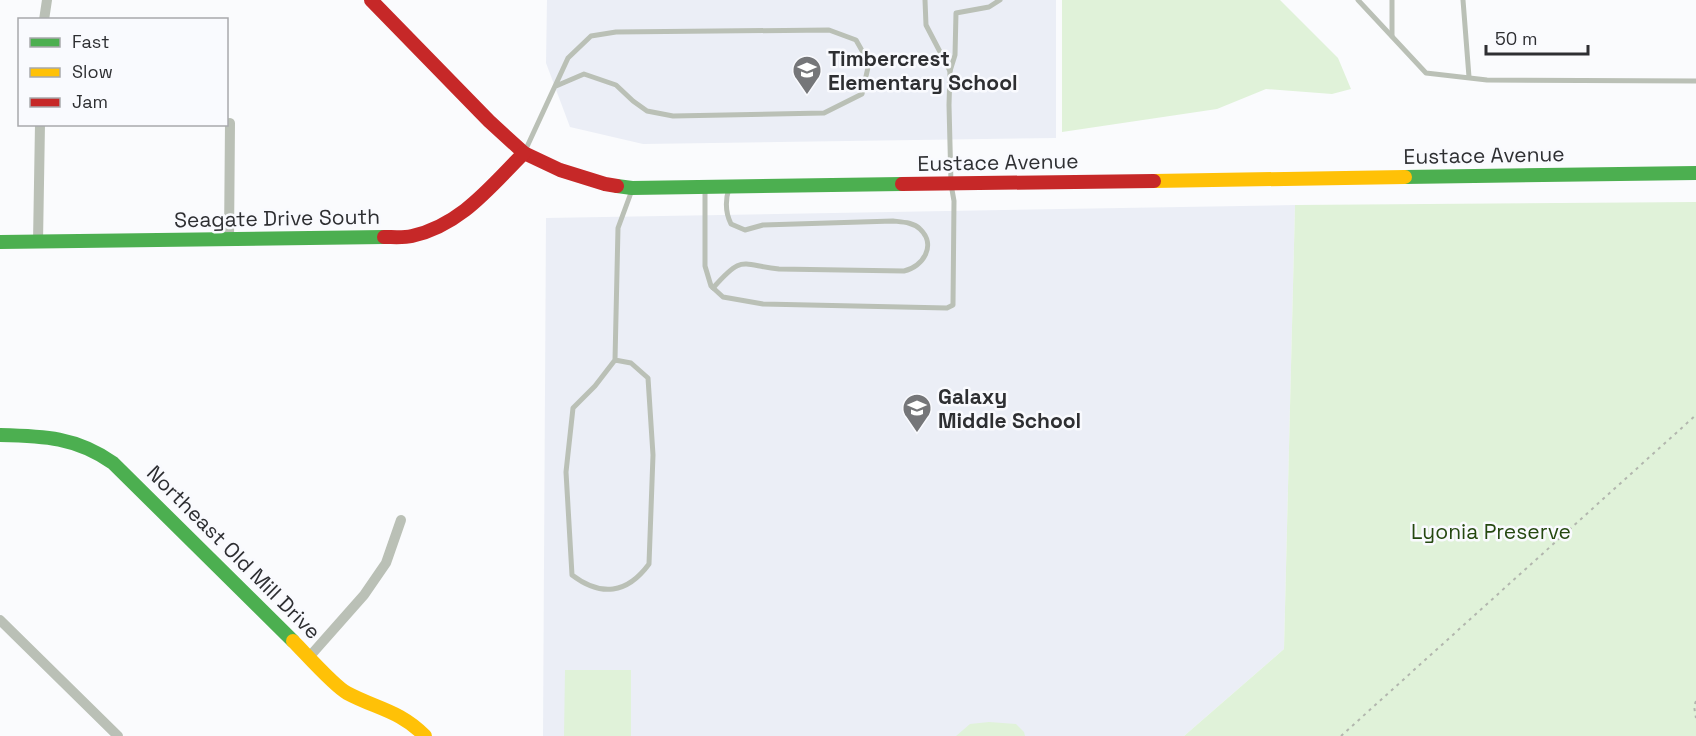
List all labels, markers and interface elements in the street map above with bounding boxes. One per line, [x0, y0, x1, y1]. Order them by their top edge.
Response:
legend [18, 18, 228, 126]
scale bar [1486, 18, 1588, 56]
text: 50 m [1495, 27, 1537, 50]
text: Fast [72, 30, 109, 53]
place label: Timbercrest Elementary School [828, 45, 1018, 96]
school or university icon: Timbercrest Elementary School [791, 54, 823, 96]
text: Slow [72, 60, 113, 83]
text: Jam [72, 90, 108, 113]
street label: Eustace Avenue [1403, 140, 1565, 170]
street label: Eustace Avenue [917, 147, 1079, 177]
street label: Seagate Drive South [174, 203, 380, 233]
place label: Galaxy Middle School [938, 383, 1081, 434]
school or university icon: Galaxy Middle School [901, 392, 933, 434]
street label: Northeast Old Mill Drive [141, 459, 327, 645]
park label: Lyonia Preserve [1411, 518, 1571, 545]

